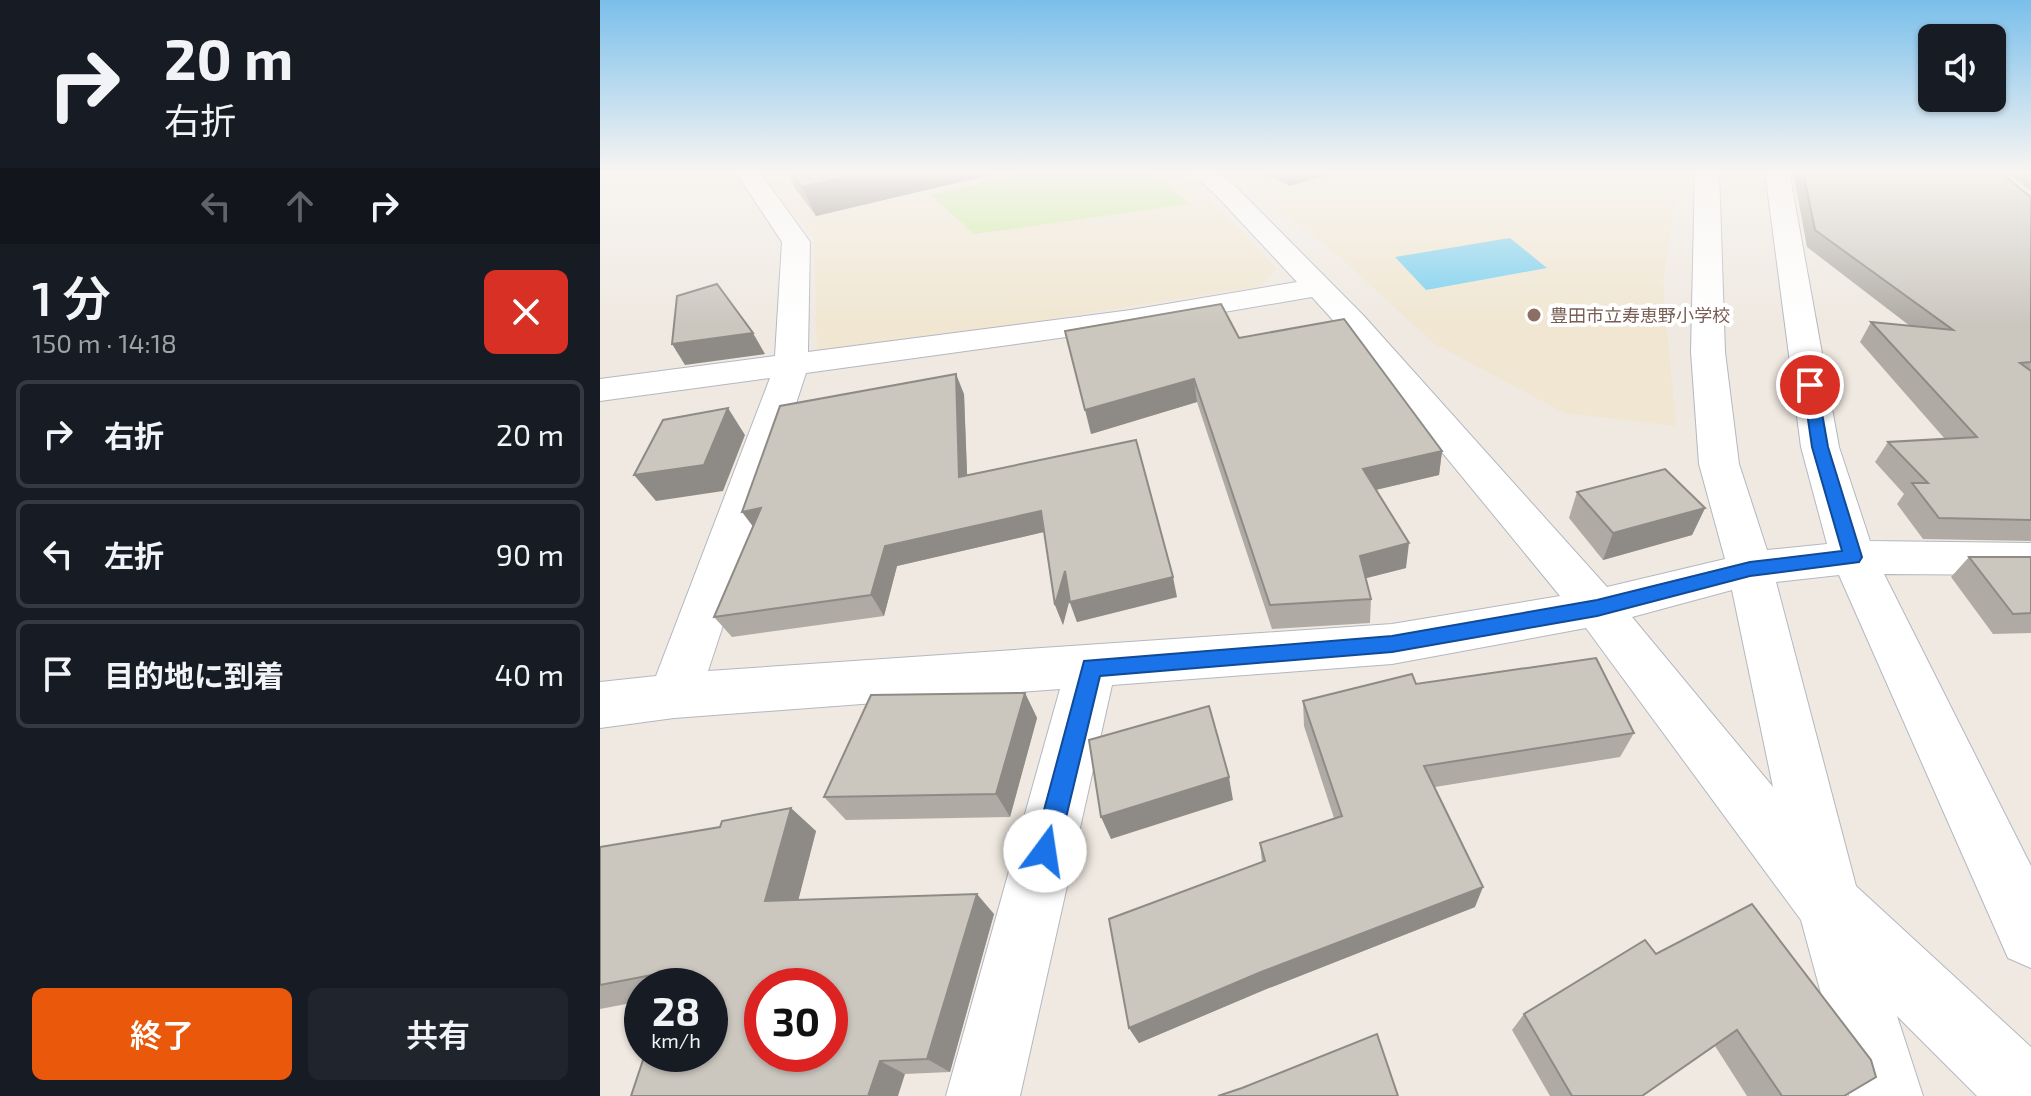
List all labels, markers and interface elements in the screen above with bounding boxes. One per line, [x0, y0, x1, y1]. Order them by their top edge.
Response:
text: 20 m [164, 24, 293, 91]
map controls [1918, 24, 2006, 112]
button: sound [1918, 24, 2006, 112]
icon: right [32, 32, 136, 136]
text: 右折 [164, 98, 236, 141]
icon: left [194, 184, 238, 228]
icon: ahead [278, 184, 322, 228]
icon: right [362, 184, 406, 228]
text: 1 分 [32, 268, 111, 326]
button: close [484, 270, 568, 354]
place label: 豊田市立寿恵野小学校 [1550, 304, 1730, 326]
marker: 豊田市立寿恵野小学校 [1525, 306, 1543, 324]
text: 150 m · 14:18 [32, 327, 177, 358]
pin [1776, 351, 1844, 419]
icon: arrive [1788, 363, 1832, 407]
icon: right [36, 412, 80, 456]
text: 20 m [496, 416, 564, 452]
text: 右折 [104, 417, 164, 453]
icon: left [36, 532, 80, 576]
text: 90 m [496, 536, 564, 572]
text: 左折 [104, 537, 164, 573]
icon: arrive [36, 652, 80, 696]
text: 40 m [494, 656, 564, 692]
text: 目的地に到着 [104, 657, 284, 693]
position arrow [1003, 809, 1087, 893]
speed limit sign: 30 [744, 968, 848, 1072]
text: 28 [652, 986, 700, 1034]
button: 終了 [32, 988, 292, 1080]
button: 共有 [308, 988, 568, 1080]
text: km/h [651, 1028, 701, 1052]

